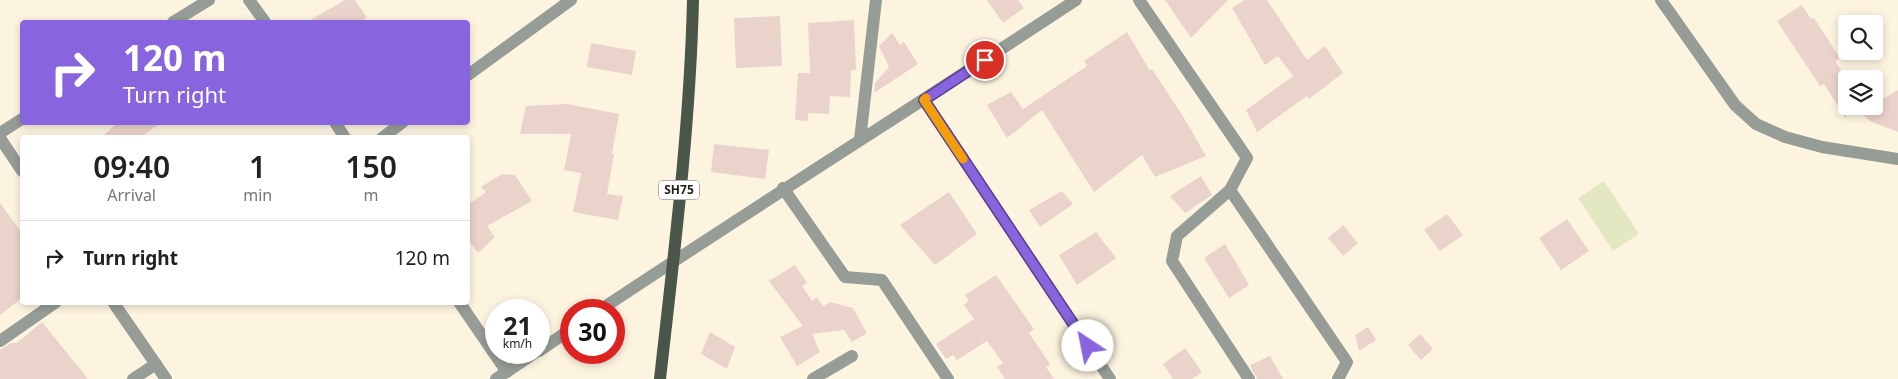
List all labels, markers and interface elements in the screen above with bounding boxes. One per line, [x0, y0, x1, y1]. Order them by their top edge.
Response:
map controls [1838, 15, 1883, 115]
button: search [1838, 15, 1883, 60]
text: 120 m [123, 34, 226, 81]
pin [964, 39, 1006, 81]
icon: right [40, 40, 105, 105]
icon: arrive [971, 46, 999, 74]
button: layers [1838, 70, 1883, 115]
text: Turn right [123, 79, 226, 109]
text: 09:40 [93, 146, 170, 187]
text: 1 [249, 146, 266, 187]
text: 150 [345, 146, 397, 187]
road number: SH75 [659, 180, 699, 200]
text: Arrival [107, 184, 156, 206]
text: min [243, 184, 272, 206]
text: m [364, 184, 379, 206]
icon: right [40, 244, 68, 272]
text: Turn right [83, 245, 178, 271]
text: 120 m [395, 245, 450, 271]
speed limit sign: 30 [560, 299, 625, 364]
text: 21 [503, 308, 532, 342]
position arrow [1061, 319, 1113, 371]
text: km/h [503, 335, 532, 352]

